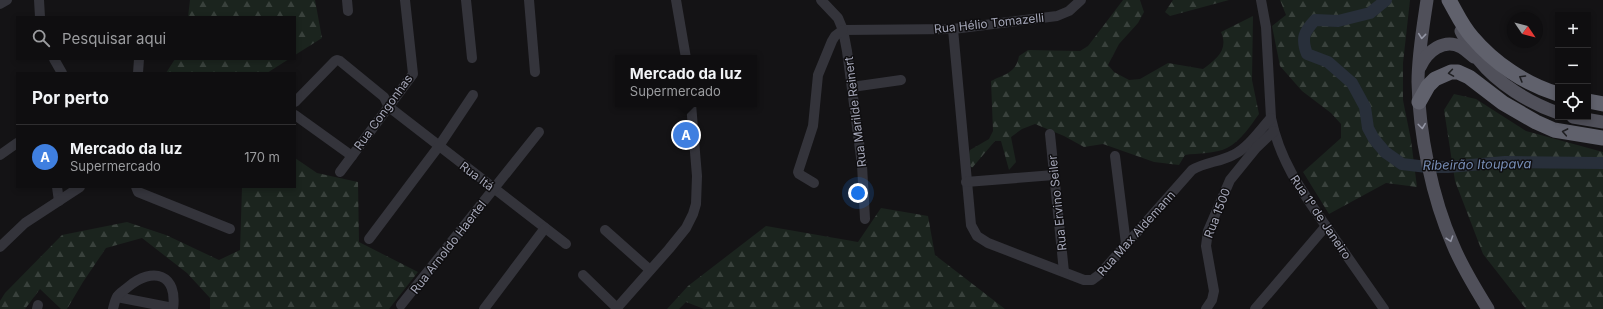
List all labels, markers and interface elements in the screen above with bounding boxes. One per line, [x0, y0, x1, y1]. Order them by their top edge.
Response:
street label: Rua Hélio Tomazelli [933, 10, 1045, 36]
north arrow [1507, 12, 1543, 48]
map controls [1555, 12, 1591, 120]
button: + [1555, 12, 1591, 48]
search box [16, 16, 296, 60]
icon: search [30, 27, 52, 49]
text: Pesquisar aqui [62, 29, 166, 48]
one-way arrow [1418, 33, 1427, 39]
button: − [1555, 48, 1591, 84]
popup [615, 55, 757, 107]
street label: Rua Marilde Reinert [841, 56, 869, 168]
text: Mercado da luz [630, 64, 742, 83]
one-way arrow [1448, 68, 1455, 77]
street label: Rua Congonhas [351, 71, 415, 153]
one-way arrow [1519, 76, 1526, 83]
text: Supermercado [630, 83, 721, 99]
button: locate [1555, 84, 1591, 120]
text: Por perto [32, 88, 109, 108]
pin: A [673, 120, 699, 150]
one-way arrow [1417, 123, 1426, 129]
one-way arrow [1561, 128, 1568, 136]
text: Mercado da luz [70, 139, 182, 158]
text: A [40, 149, 50, 165]
text: 170 m [244, 149, 280, 165]
street label: Rua Ervino Seiler [1044, 154, 1069, 252]
water label: Ribeirão Itoupava [1423, 155, 1531, 173]
text: Supermercado [70, 158, 161, 174]
street label: Rua Itá [457, 158, 497, 194]
street label: Rua 1º de Janeiro [1287, 172, 1355, 262]
your location [848, 183, 868, 203]
street label: Rua 1500 [1201, 186, 1233, 240]
street label: Rua Max Aldemann [1094, 187, 1178, 279]
street label: Rua Arnoldo Haertel [407, 197, 489, 297]
one-way arrow [1446, 235, 1454, 242]

